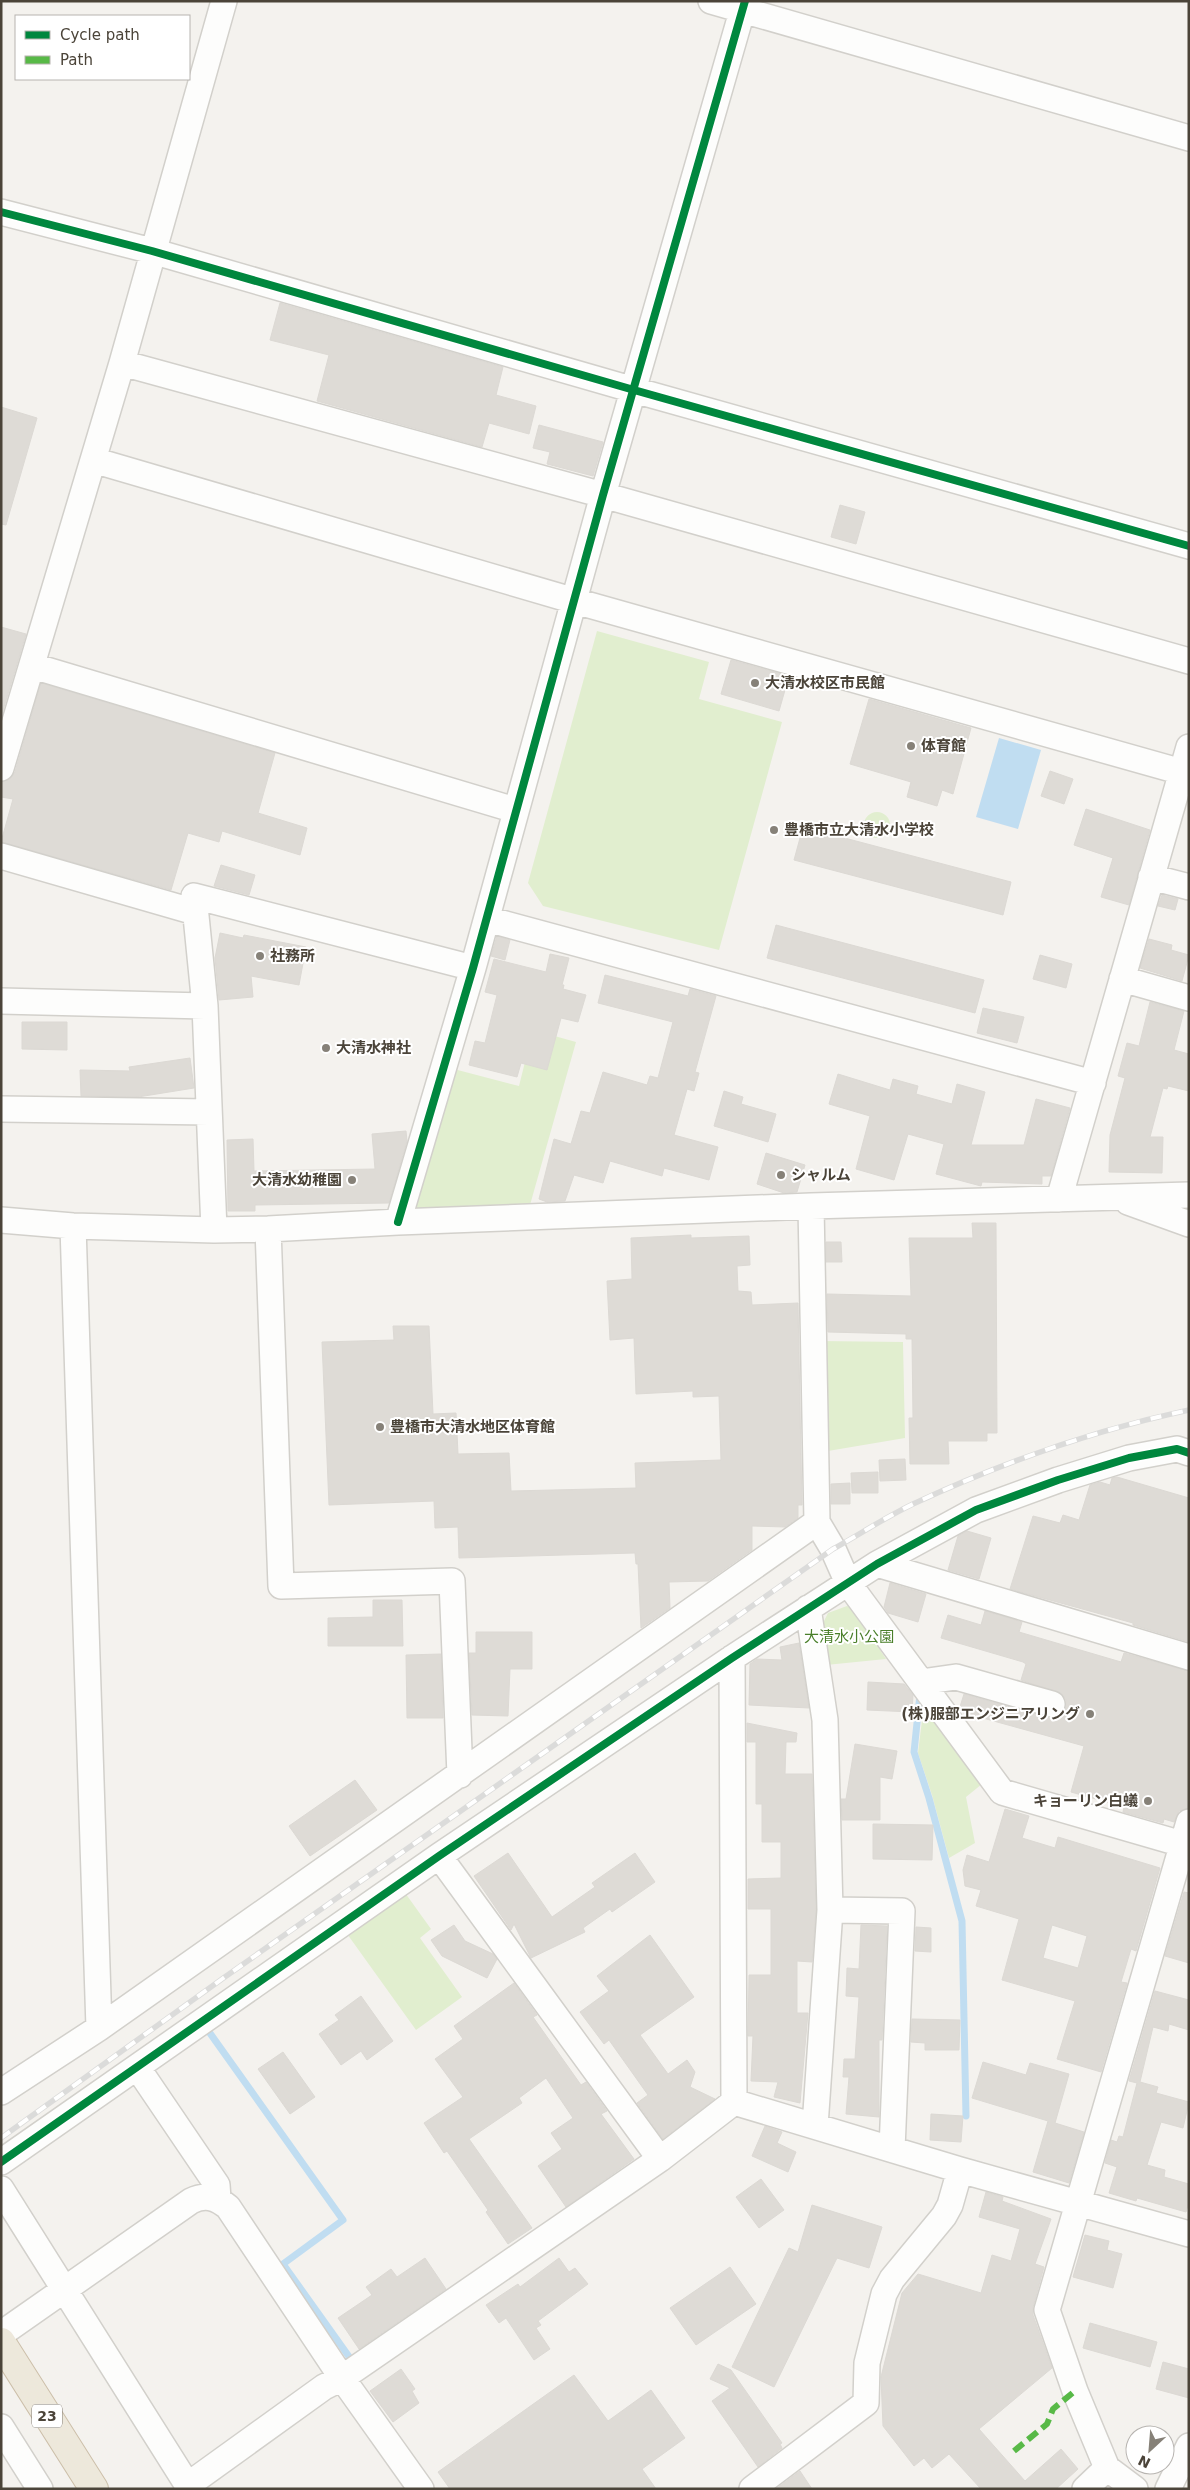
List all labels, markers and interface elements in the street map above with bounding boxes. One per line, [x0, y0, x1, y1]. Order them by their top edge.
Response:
legend [15, 15, 190, 80]
text: Cycle path [60, 26, 140, 44]
text: Path [60, 51, 93, 69]
place label: 大清水校区市民館 [765, 674, 885, 692]
marker: 大清水校区市民館 [749, 677, 761, 689]
place label: 体育館 [921, 737, 966, 755]
marker: 体育館 [905, 740, 917, 752]
place label: 豊橋市立大清水小学校 [784, 821, 934, 839]
marker: 豊橋市立大清水小学校 [768, 824, 780, 836]
place label: 社務所 [270, 947, 315, 965]
marker: 社務所 [254, 950, 266, 962]
place label: 大清水神社 [336, 1039, 411, 1057]
marker: 大清水神社 [320, 1042, 332, 1054]
place label: シャルム [791, 1166, 851, 1184]
marker: シャルム [775, 1169, 787, 1181]
place label: 大清水幼稚園 [252, 1171, 342, 1189]
marker: 大清水幼稚園 [346, 1174, 358, 1186]
place label: 豊橋市大清水地区体育館 [390, 1418, 555, 1436]
marker: 豊橋市大清水地区体育館 [374, 1421, 386, 1433]
park label: 大清水小公園 [804, 1628, 894, 1646]
place label: (株)服部エンジニアリング [901, 1705, 1080, 1723]
marker: (株)服部エンジニアリング [1084, 1708, 1096, 1720]
place label: キョーリン白蟻 [1033, 1792, 1138, 1810]
marker: キョーリン白蟻 [1142, 1795, 1154, 1807]
road number: 23 [32, 2404, 62, 2428]
north arrow [1125, 2425, 1175, 2475]
text: N [1136, 2452, 1153, 2471]

